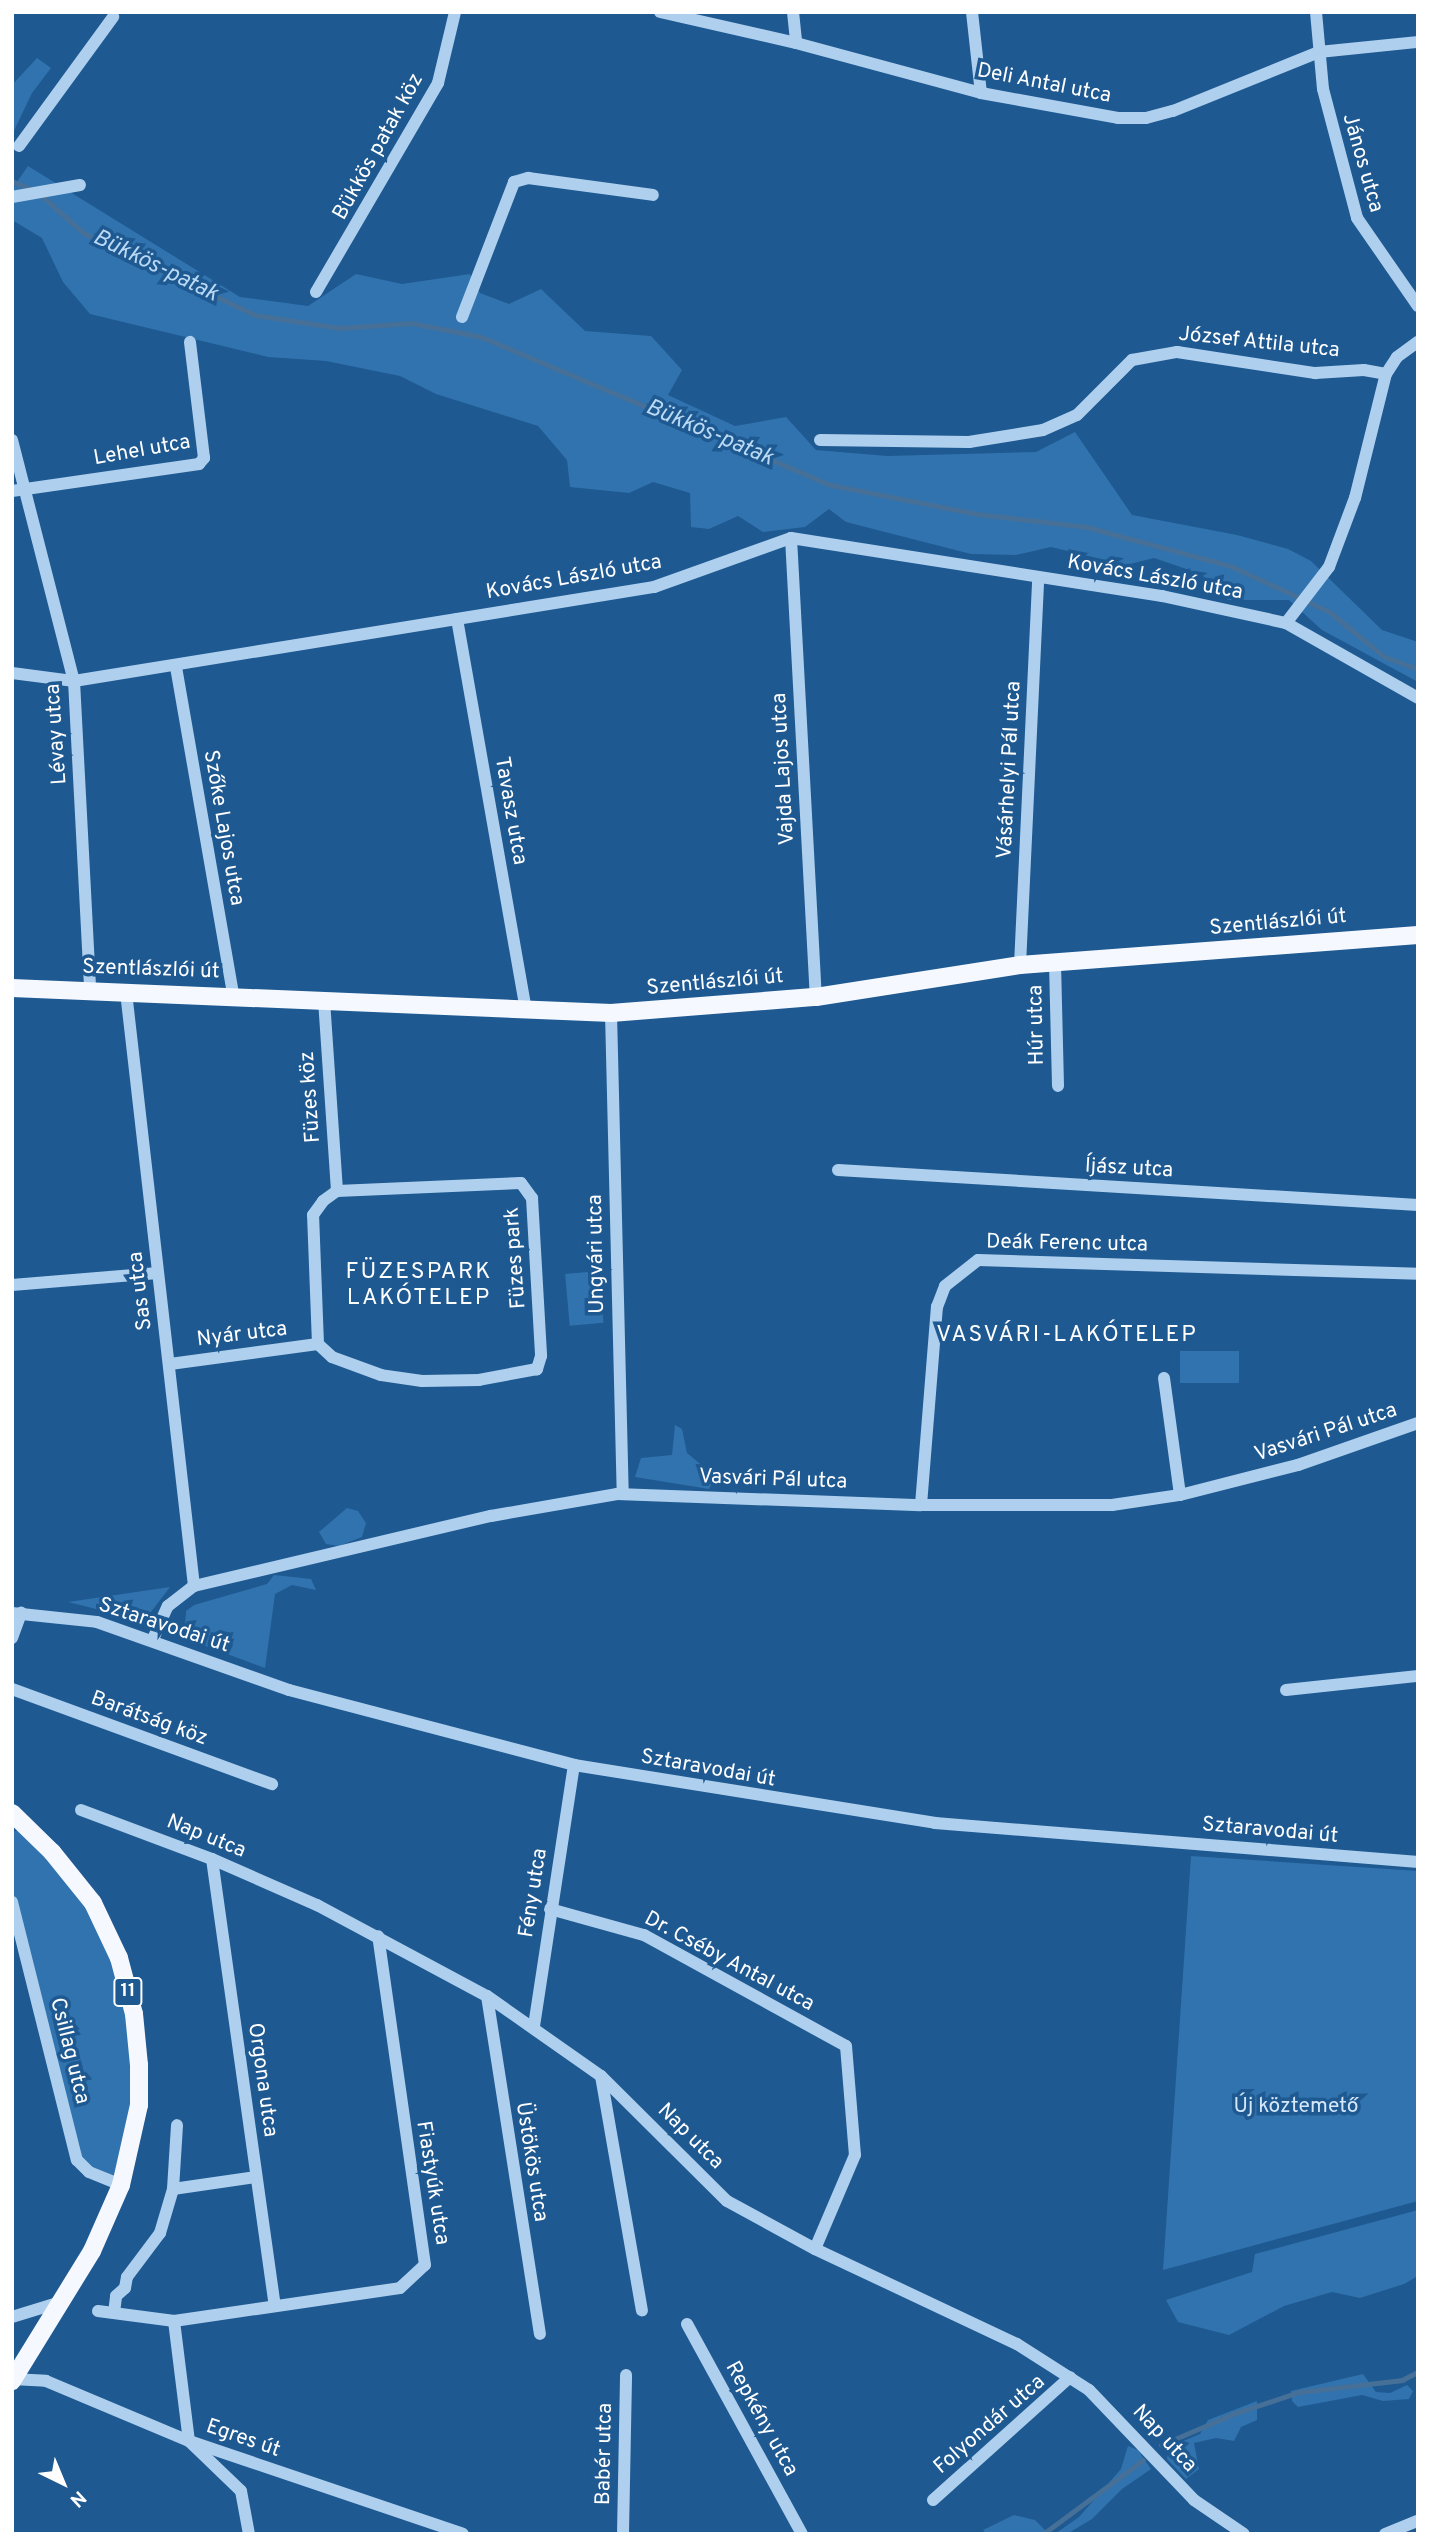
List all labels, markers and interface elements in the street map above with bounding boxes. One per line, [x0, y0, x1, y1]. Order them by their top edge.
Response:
street label: Deli Antal utca [974, 59, 1114, 109]
street label: Bükkös patak köz [328, 69, 430, 225]
street label: János utca [1336, 111, 1388, 215]
water label: Bükkös-patak [88, 225, 222, 309]
street label: József Attila utca [1177, 322, 1341, 364]
water label: Bükkös-patak [641, 395, 777, 473]
street label: Lehel utca [92, 430, 192, 472]
street label: Kovács László utca [484, 550, 664, 606]
street label: Kovács László utca [1065, 550, 1245, 606]
street label: Vásárhelyi Pál utca [993, 680, 1027, 860]
street label: Lévay utca [41, 683, 73, 785]
street label: Vajda Lajos utca [767, 692, 801, 846]
street label: Szőke Lajos utca [197, 748, 249, 908]
street label: Tavasz utca [488, 755, 532, 867]
street label: Szentlászlói út [1208, 904, 1348, 942]
street label: Szentlászlói út [82, 955, 220, 985]
street label: Szentlászlói út [645, 964, 785, 1002]
street label: Húr utca [1024, 985, 1050, 1065]
street label: Füzes köz [295, 1050, 327, 1144]
street label: Íjász utca [1084, 1154, 1174, 1184]
street label: Ungvári utca [583, 1194, 611, 1314]
street label: Füzes park [500, 1206, 532, 1310]
street label: Deák Ferenc utca [986, 1230, 1148, 1258]
street label: Sas utca [124, 1250, 158, 1332]
district label: FÜZESPARK LAKÓTELEP [347, 1259, 491, 1313]
street label: Nyár utca [195, 1317, 289, 1353]
district label: VASVÁRI-LAKÓTELEP [938, 1322, 1196, 1350]
street label: Vasvári Pál utca [1251, 1398, 1401, 1468]
street label: Vasvári Pál utca [698, 1465, 848, 1495]
street label: Sztaravodai út [95, 1593, 233, 1659]
street label: Barátság köz [87, 1686, 211, 1752]
street label: Sztaravodai út [639, 1745, 777, 1793]
street label: Nap utca [163, 1810, 249, 1864]
street label: Sztaravodai út [1201, 1812, 1339, 1850]
street label: Fény utca [515, 1847, 553, 1939]
street label: Dr. Cséby Antal utca [639, 1906, 819, 2018]
road number: 11 [112, 1976, 144, 2008]
street label: Csillag utca [44, 1995, 94, 2107]
street label: Orgona utca [242, 2021, 282, 2139]
park label: Új köztemető [1233, 2094, 1359, 2120]
street label: Nap utca [652, 2099, 728, 2175]
street label: Üstökös utca [509, 2100, 553, 2224]
street label: Fiastyúk utca [410, 2119, 454, 2247]
street label: Repkény utca [719, 2357, 803, 2481]
street label: Folyondár utca [929, 2370, 1051, 2480]
street label: Nap utca [1126, 2400, 1202, 2478]
street label: Babér utca [592, 2403, 618, 2505]
street label: Egres út [202, 2415, 284, 2463]
north arrow [28, 2448, 98, 2518]
text: N [64, 2485, 90, 2512]

